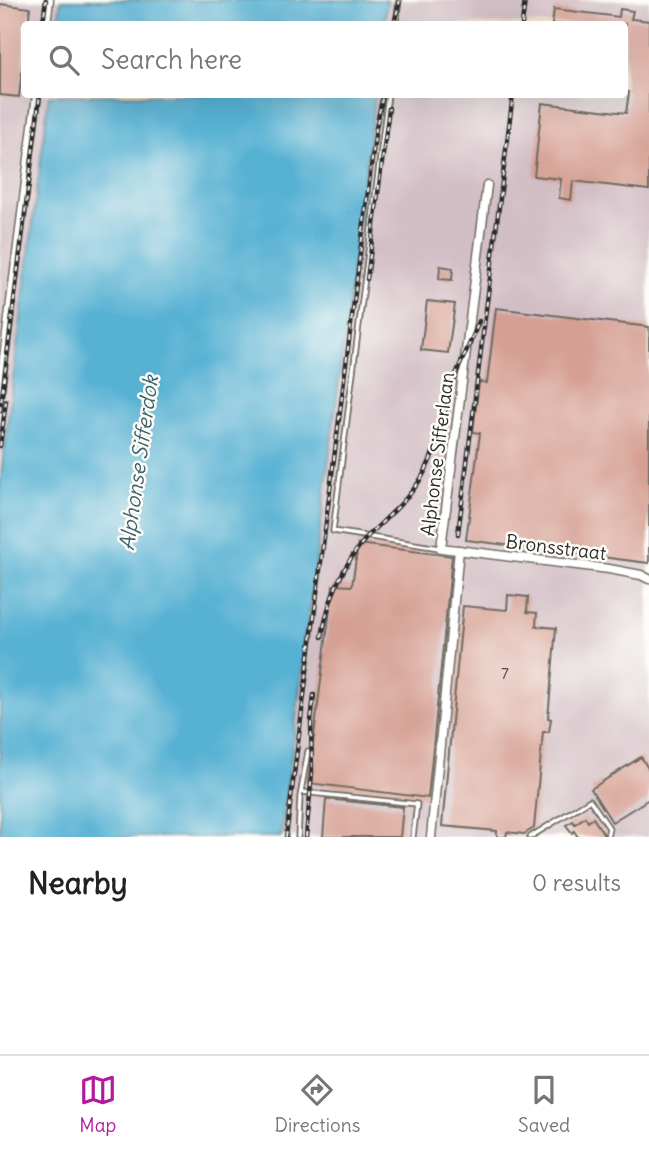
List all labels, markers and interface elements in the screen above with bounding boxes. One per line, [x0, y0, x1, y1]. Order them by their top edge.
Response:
search box [21, 21, 628, 98]
icon: search [45, 41, 83, 79]
text: Search here [101, 43, 242, 76]
street label: Alphonse Sifferlaan [415, 371, 459, 537]
water label: Alphonse Sifferdok [113, 373, 164, 552]
street label: Bronsstraat [504, 529, 608, 565]
house number: 7 [501, 663, 509, 683]
text: Nearby [28, 864, 128, 902]
text: 0 results [532, 868, 621, 897]
tab: Map [79, 1071, 117, 1137]
tab: Directions [275, 1071, 360, 1137]
tab: Saved [518, 1071, 570, 1137]

